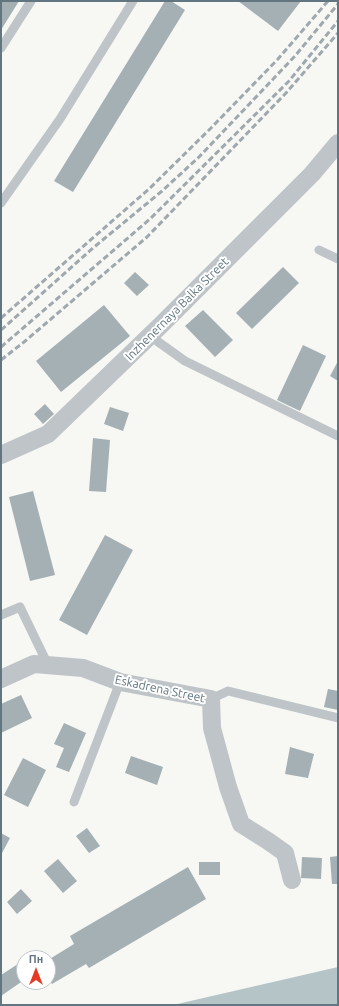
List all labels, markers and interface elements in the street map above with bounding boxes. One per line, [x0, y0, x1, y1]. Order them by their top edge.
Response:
street label: Inzhenernaya Balka Street [122, 254, 232, 364]
street label: Eskadrena Street [114, 672, 206, 706]
north arrow [16, 950, 56, 990]
text: Пн [29, 953, 43, 965]

